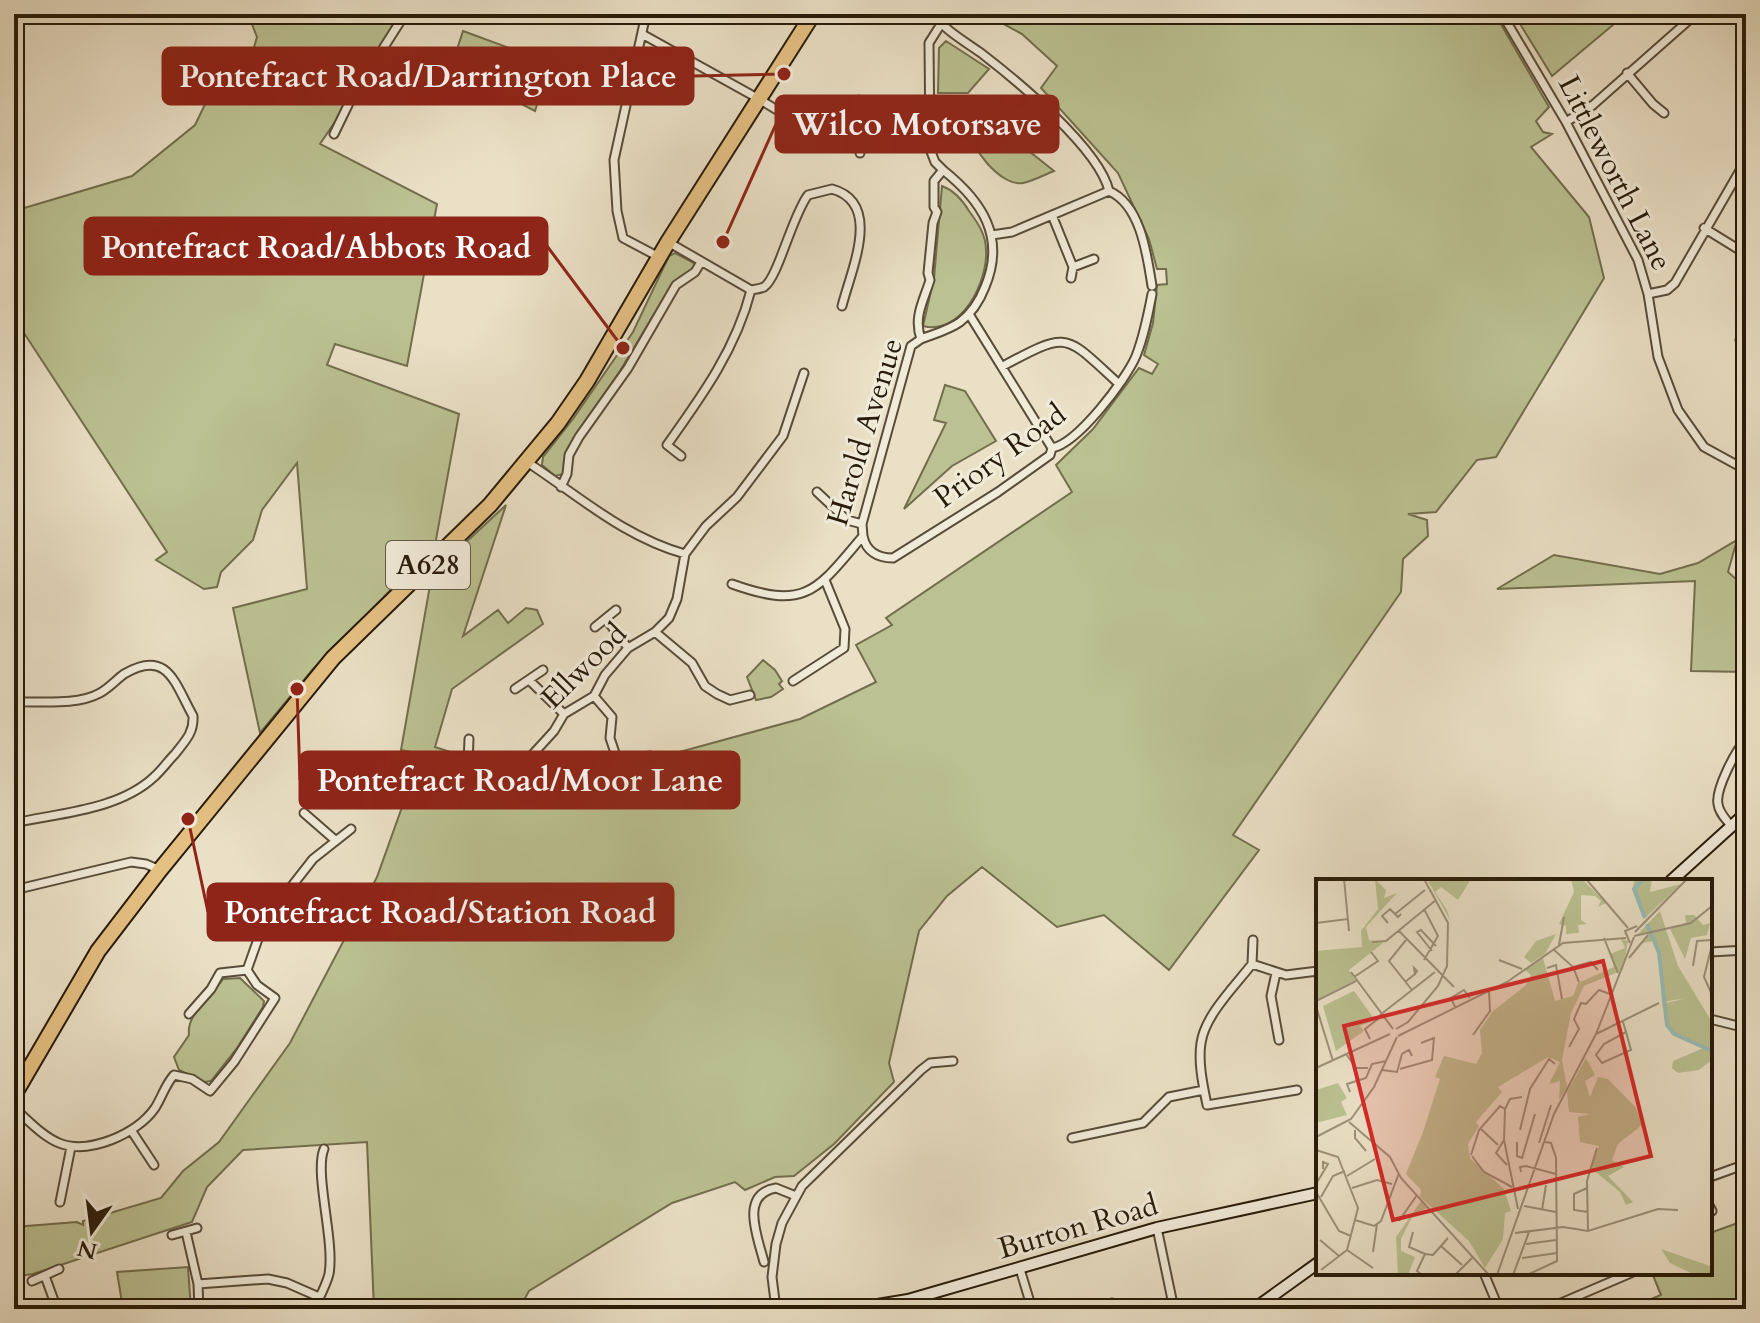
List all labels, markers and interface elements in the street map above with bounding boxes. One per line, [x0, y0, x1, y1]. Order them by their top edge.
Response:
callout: Pontefract Road/Darrington Place [163, 48, 693, 104]
text: Pontefract Road/Darrington Place [179, 55, 677, 99]
street label: Littleworth Lane [1548, 68, 1682, 278]
callout: Wilco Motorsave [776, 96, 1058, 152]
text: Wilco Motorsave [791, 103, 1042, 147]
callout: Pontefract Road/Abbots Road [85, 218, 547, 274]
text: Pontefract Road/Abbots Road [101, 226, 531, 270]
street label: Harold Avenue [817, 333, 913, 531]
street label: Priory Road [926, 394, 1074, 518]
road number: A628 [386, 541, 470, 589]
street label: Ellwood [532, 614, 636, 718]
callout: Pontefract Road/Moor Lane [300, 752, 739, 808]
text: Pontefract Road/Moor Lane [317, 759, 723, 803]
inset map [1316, 879, 1712, 1275]
callout: Pontefract Road/Station Road [208, 884, 673, 940]
text: Pontefract Road/Station Road [224, 891, 656, 935]
street label: Burton Road [993, 1185, 1163, 1269]
north arrow [52, 1191, 132, 1271]
text: N [75, 1233, 100, 1266]

